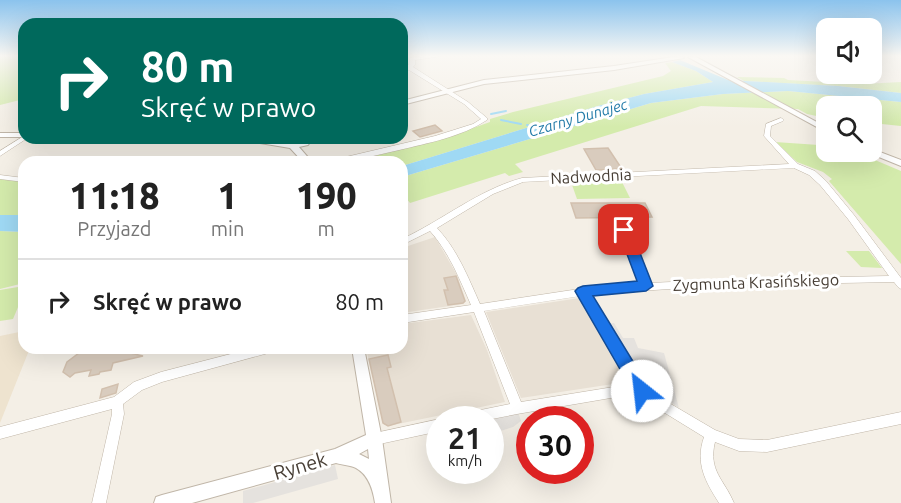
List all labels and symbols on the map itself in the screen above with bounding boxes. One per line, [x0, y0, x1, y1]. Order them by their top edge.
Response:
water label: Czarny Dunajec [526, 95, 629, 140]
street label: Nadwodnia [550, 165, 632, 187]
pin [598, 204, 649, 255]
street label: Zygmunta Krasińskiego [673, 270, 839, 294]
position arrow [610, 359, 674, 423]
speed limit sign: 30 [516, 406, 594, 484]
street label: Rynek [270, 447, 329, 484]

